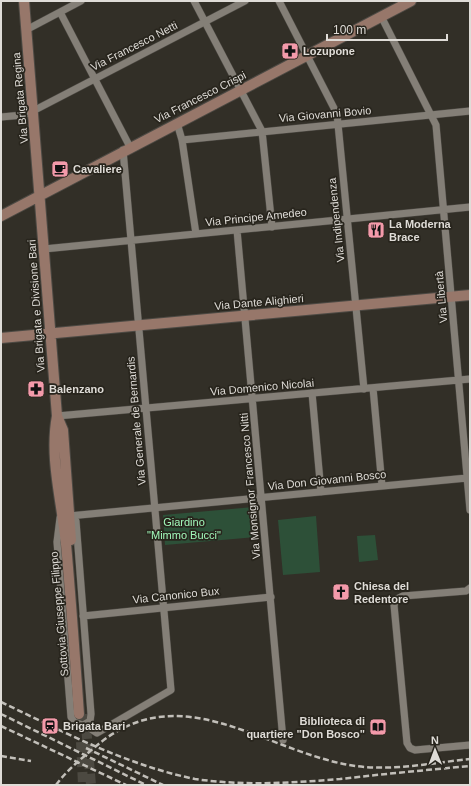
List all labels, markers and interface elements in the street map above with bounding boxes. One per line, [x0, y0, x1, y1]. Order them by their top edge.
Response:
scale bar [327, 16, 447, 42]
street label: Via Francesco Netti [89, 19, 179, 73]
text: 100 m [333, 23, 366, 37]
pharmacy icon: Lozupone [280, 41, 300, 61]
place label: Lozupone [303, 45, 355, 57]
street label: Via Brigata Regina [10, 51, 30, 144]
street label: Via Francesco Crispi [152, 69, 248, 125]
street label: Via Giovanni Bovio [278, 104, 372, 124]
cafe icon: Cavaliere [50, 159, 70, 179]
place label: Cavaliere [73, 163, 122, 175]
street label: Via Indipendenza [326, 176, 346, 263]
street label: Via Principe Amedeo [205, 206, 307, 228]
place label: La Moderna Brace [389, 218, 452, 243]
restaurant icon: La Moderna Brace [366, 220, 386, 240]
street label: Via Brigata e Divisione Bari [25, 239, 47, 373]
street label: Via Libertà [433, 270, 449, 324]
street label: Via Dante Alighieri [214, 292, 304, 312]
street label: Via Generale de Bernardis [124, 356, 148, 486]
street label: Via Domenico Nicolai [209, 376, 315, 398]
pharmacy icon: Balenzano [26, 379, 46, 399]
place label: Balenzano [49, 383, 104, 395]
street label: Via Monsignor Francesco Nitti [238, 412, 262, 560]
street label: Via Don Giovanni Bosco [267, 468, 387, 492]
park label: Giardino "Mimmo Bucci" [147, 516, 221, 541]
street label: Sottovia Giuseppe Filippo [48, 551, 70, 677]
place label: Chiesa del Redentore [354, 580, 409, 605]
church icon: Chiesa del Redentore [331, 582, 351, 602]
street label: Via Canonico Bux [132, 584, 221, 606]
place label: Biblioteca di quartiere "Don Bosco" [246, 715, 365, 740]
station icon: Brigata Bari [40, 716, 60, 736]
library icon: Biblioteca di quartiere "Don Bosco" [368, 717, 388, 737]
place label: Brigata Bari [63, 720, 125, 732]
north arrow [415, 730, 455, 770]
text: N [431, 734, 439, 746]

